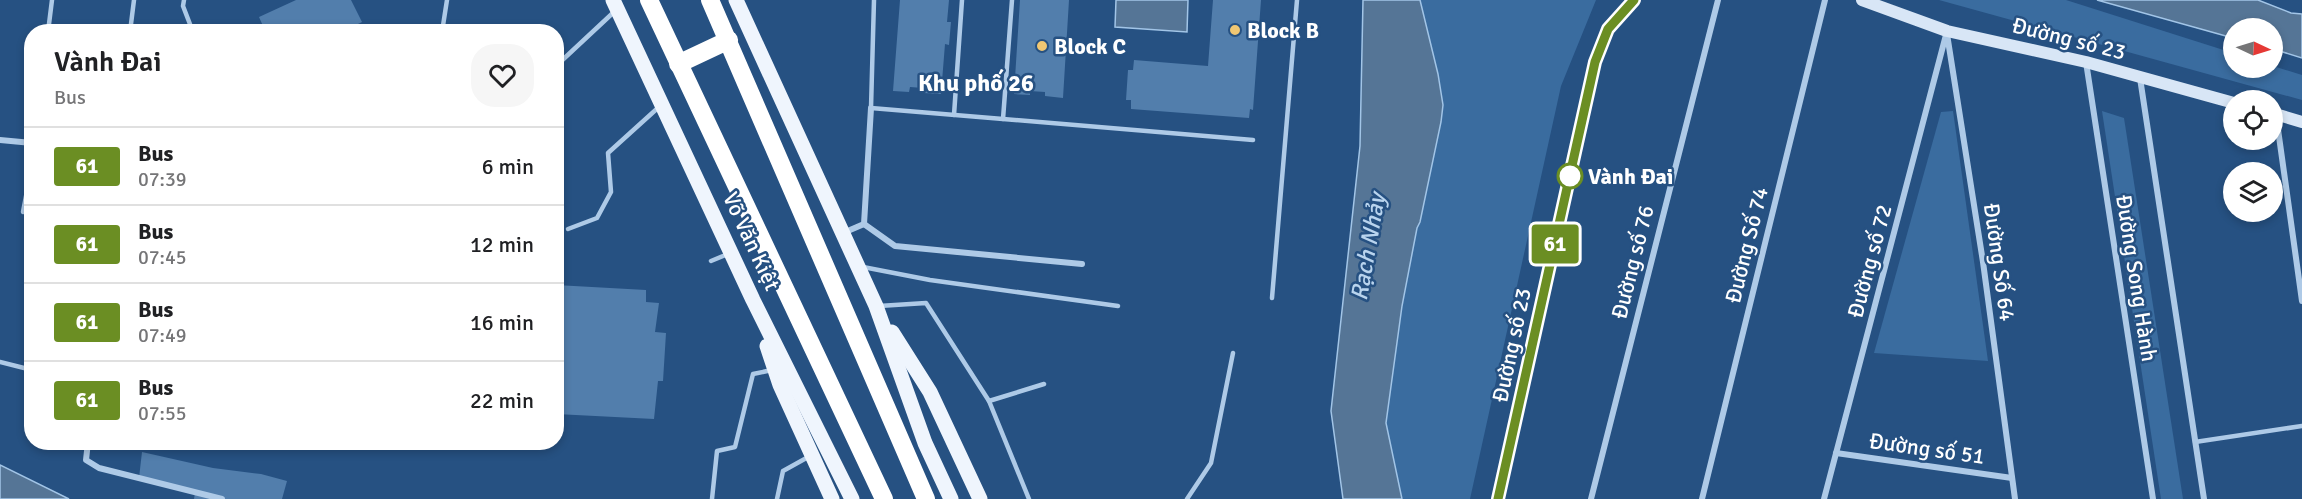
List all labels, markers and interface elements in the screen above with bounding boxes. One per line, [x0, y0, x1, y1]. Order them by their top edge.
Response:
street label: Đường số 23 [2009, 11, 2129, 66]
place label: Block B [1247, 17, 1319, 44]
north arrow [2223, 18, 2283, 78]
map controls [2223, 18, 2283, 222]
marker: Block B [1228, 23, 1242, 37]
place label: Block C [1054, 33, 1126, 60]
marker: Block C [1035, 39, 1049, 53]
button: heart [471, 44, 534, 107]
text: Vành Đai [54, 45, 161, 79]
district label: Khu phố 26 [918, 68, 1034, 98]
text: Bus [54, 85, 86, 110]
button: locate [2223, 90, 2283, 150]
text: Bus [138, 140, 173, 167]
text: 61 [76, 153, 98, 179]
text: 6 min [482, 153, 534, 180]
button: layers [2223, 162, 2283, 222]
marker: Vành Đai [1557, 163, 1583, 189]
place label: Vành Đai [1588, 163, 1673, 190]
text: 07:39 [138, 167, 187, 192]
street label: Đường Số 74 [1719, 184, 1774, 306]
street label: Võ Văn Kiệt [717, 188, 786, 295]
water label: Rạch Nhảy [1344, 188, 1393, 303]
street label: Đường Song Hành [2110, 193, 2163, 364]
street label: Đường số 72 [1841, 201, 1898, 321]
street label: Đường Số 64 [1978, 201, 2021, 323]
street label: Đường số 76 [1605, 202, 1660, 322]
text: Bus [138, 218, 173, 245]
line badge: 61 [1528, 224, 1582, 264]
text: 61 [76, 231, 98, 257]
text: 12 min [470, 231, 534, 258]
text: 61 [1544, 231, 1566, 257]
text: 07:45 [138, 245, 187, 270]
street label: Đường số 23 [1486, 285, 1537, 405]
text: Bus [138, 296, 173, 323]
text: 61 [76, 309, 98, 335]
text: 16 min [470, 309, 534, 336]
text: 07:49 [138, 323, 187, 348]
text: Bus [138, 374, 173, 401]
text: 61 [76, 387, 98, 413]
text: 22 min [470, 387, 534, 414]
text: 07:55 [138, 401, 187, 426]
street label: Đường số 51 [1867, 427, 1986, 470]

